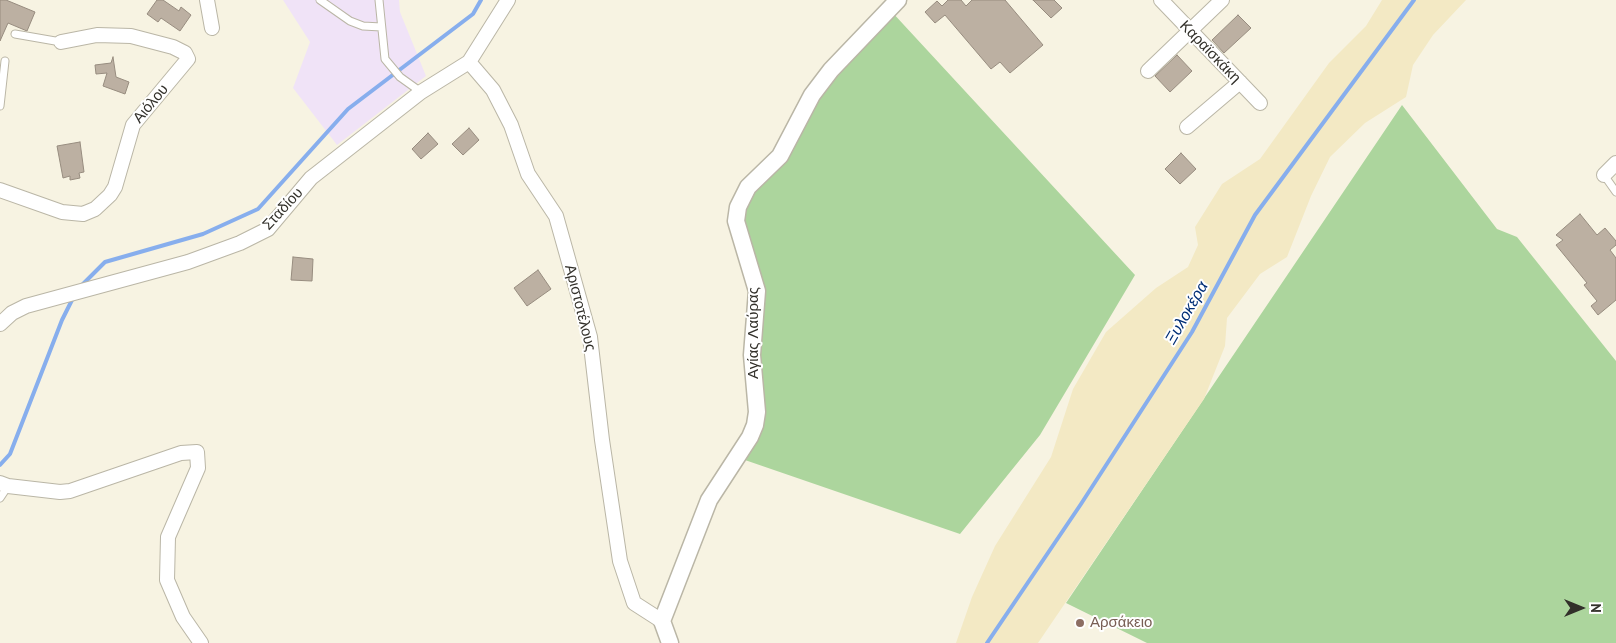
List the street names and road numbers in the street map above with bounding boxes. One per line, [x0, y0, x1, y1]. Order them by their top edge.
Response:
street label: Καραϊσκάκη [1176, 17, 1244, 87]
street label: Αιόλου [130, 81, 172, 127]
street label: Σταδίου [259, 184, 307, 234]
street label: Αριστοτέλους [561, 263, 599, 353]
street label: Αγίας Λαύρας [745, 287, 763, 379]

